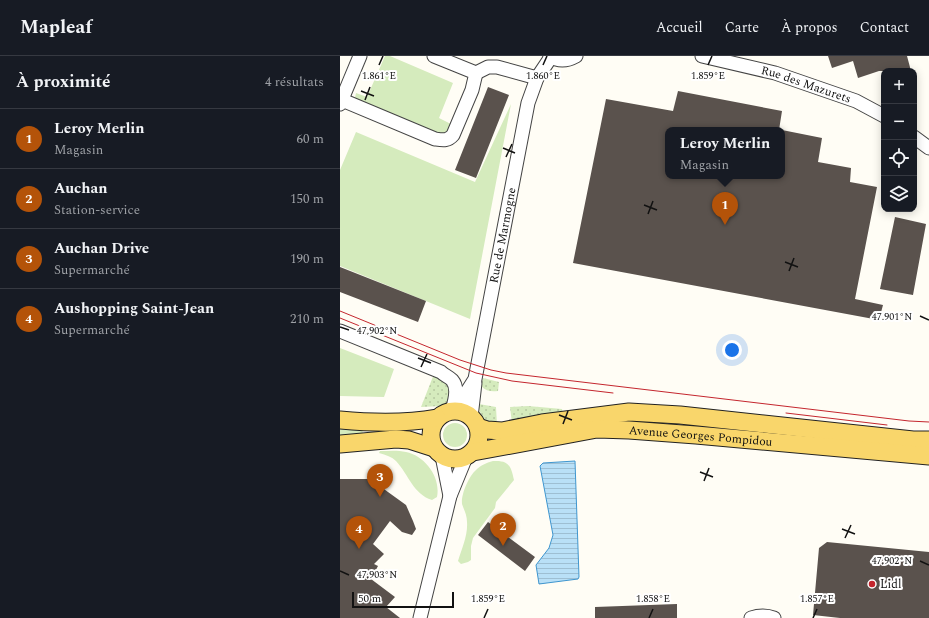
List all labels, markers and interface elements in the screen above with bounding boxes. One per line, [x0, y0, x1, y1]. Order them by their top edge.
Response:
text: Mapleaf [20, 13, 92, 42]
text: Accueil [656, 17, 703, 38]
text: Carte [725, 17, 759, 38]
text: À propos [781, 17, 838, 38]
text: Contact [860, 17, 909, 38]
street label: Rue des Mazurets [759, 61, 854, 109]
text: 1.861°E [362, 68, 396, 84]
text: 1.860°E [526, 68, 560, 84]
text: 1.859°E [691, 68, 725, 84]
map controls [881, 68, 917, 212]
button: + [881, 68, 917, 104]
text: À proximité [16, 69, 111, 95]
text: 4 résultats [265, 72, 324, 92]
button: − [881, 104, 917, 140]
text: Leroy Merlin [54, 117, 145, 140]
popup [665, 127, 785, 179]
text: 1 [25, 129, 33, 149]
text: 60 m [297, 129, 324, 149]
text: Leroy Merlin [680, 132, 770, 155]
text: Magasin [54, 140, 103, 160]
button: locate [881, 140, 917, 176]
text: Magasin [680, 155, 729, 175]
button: layers [881, 176, 917, 212]
text: Auchan [54, 177, 107, 200]
street label: Rue de Marmogne [485, 186, 522, 285]
text: 2 [25, 189, 33, 209]
text: 150 m [290, 189, 324, 209]
pin: 1 [712, 192, 738, 225]
text: Station-service [54, 200, 140, 220]
text: Auchan Drive [54, 237, 149, 260]
text: 3 [25, 249, 33, 269]
text: 190 m [290, 249, 324, 269]
text: Supermarché [54, 260, 130, 280]
text: Aushopping Saint-Jean [54, 297, 214, 320]
text: 4 [25, 309, 33, 329]
text: 210 m [290, 309, 324, 329]
text: 47.901°N [872, 309, 912, 325]
text: Supermarché [54, 320, 130, 340]
text: 47.902°N [357, 323, 397, 339]
your location [722, 340, 742, 360]
street label: Avenue Georges Pompidou [628, 421, 774, 452]
pin: 3 [367, 464, 393, 497]
pin: 2 [490, 513, 516, 546]
pin: 4 [346, 516, 372, 549]
text: 47.902°N [872, 553, 912, 569]
text: 47.903°N [357, 567, 397, 583]
place label: Lidl [880, 575, 902, 594]
marker: Lidl [867, 579, 877, 589]
scale bar [352, 590, 454, 609]
text: 50 m [358, 590, 381, 607]
text: 1.859°E [471, 591, 505, 607]
text: 1.858°E [636, 591, 670, 607]
text: 1.857°E [800, 591, 834, 607]

